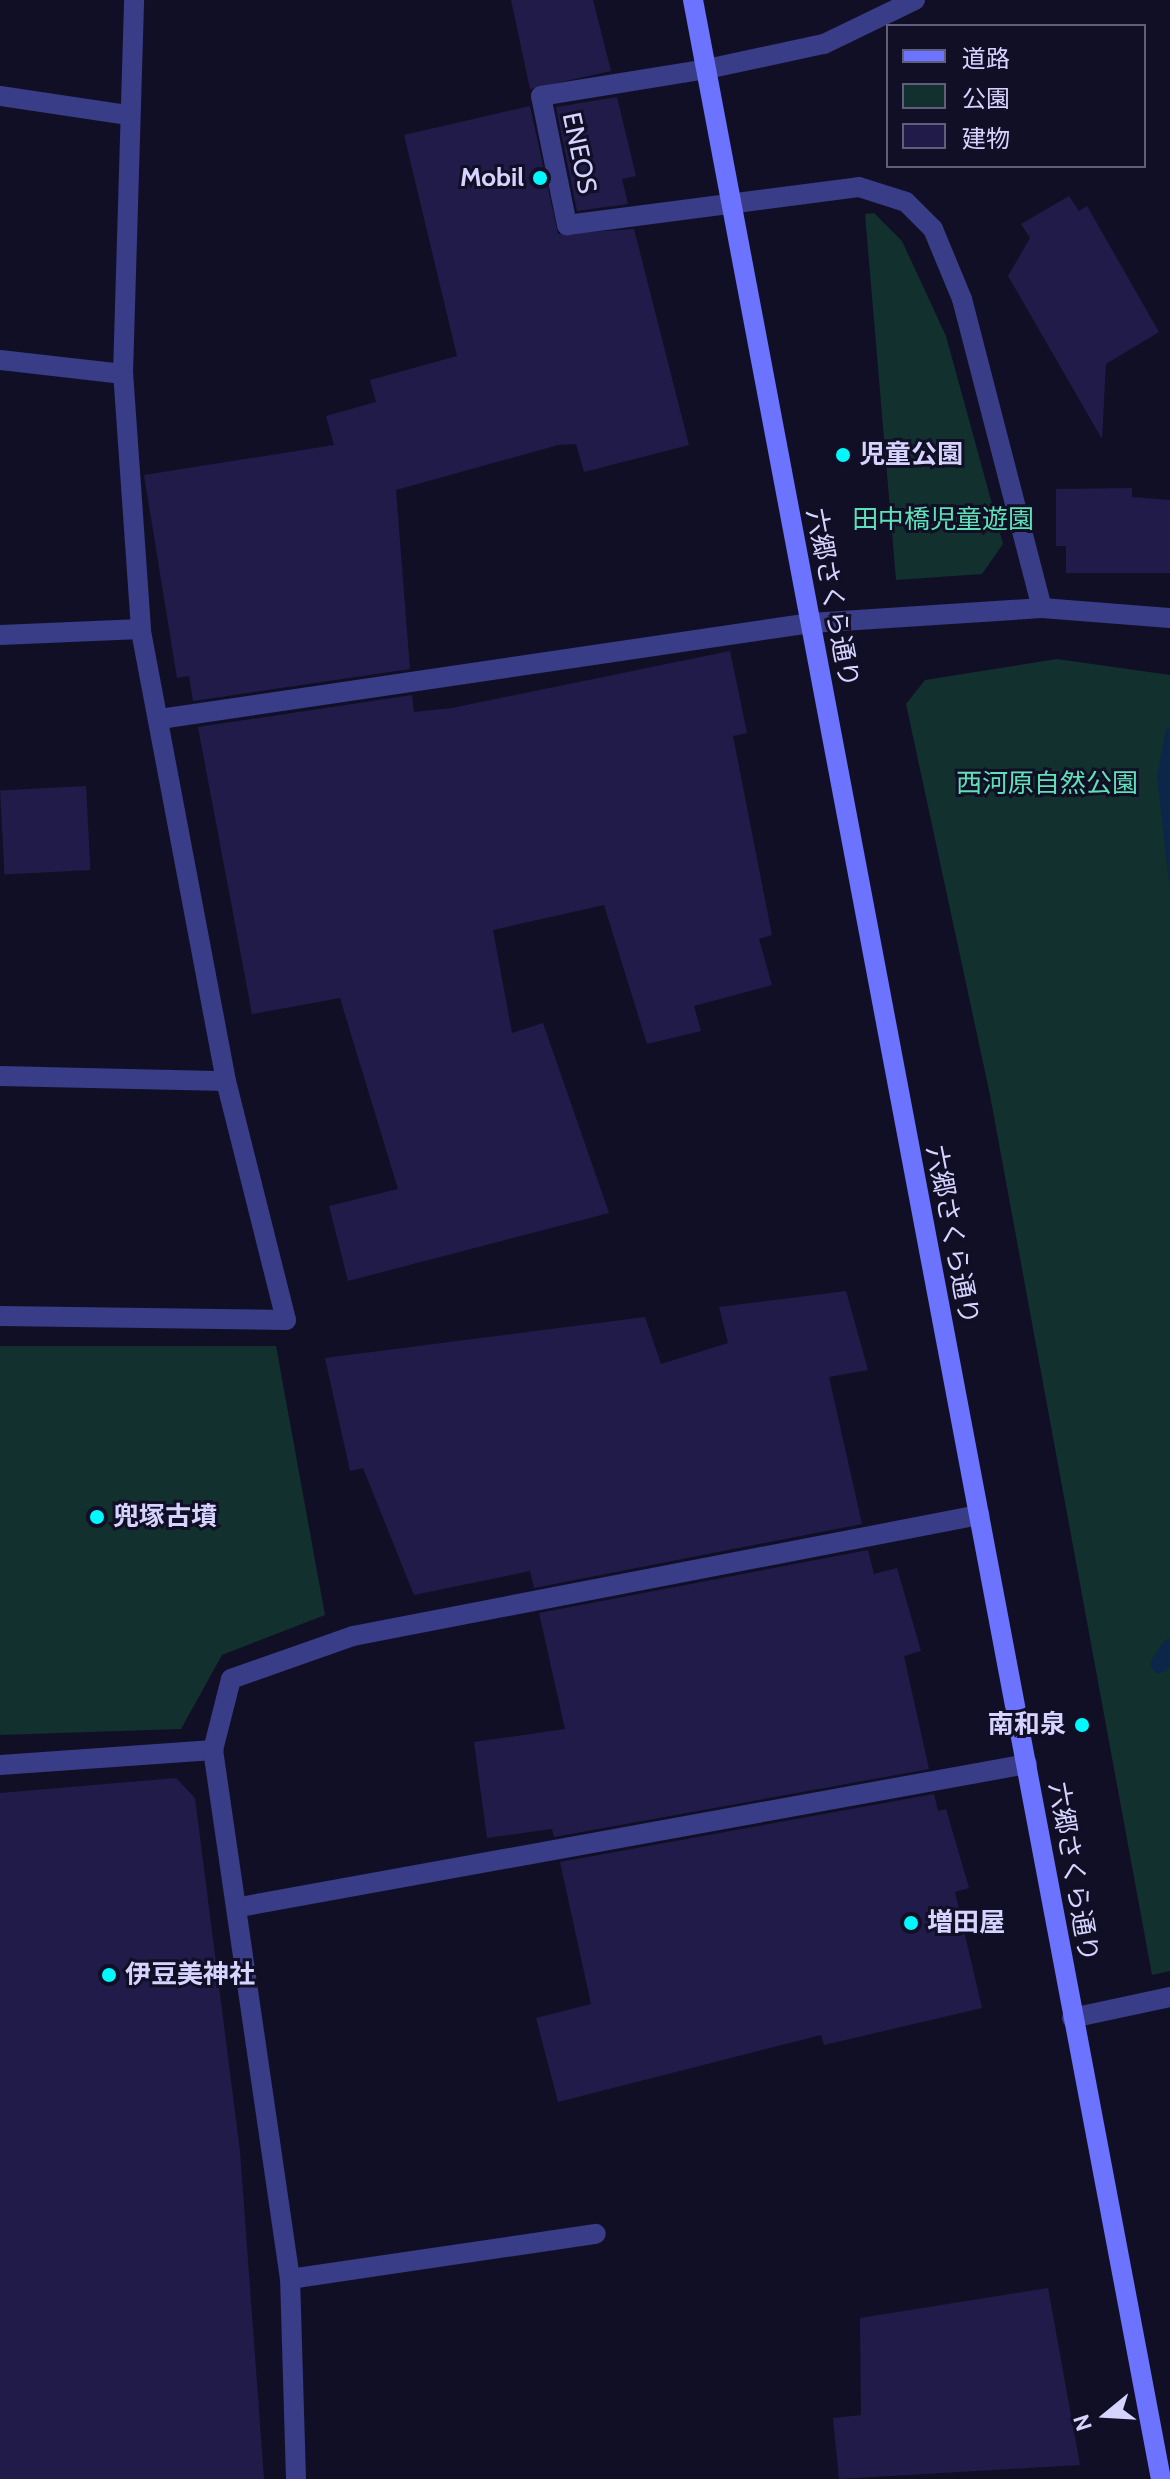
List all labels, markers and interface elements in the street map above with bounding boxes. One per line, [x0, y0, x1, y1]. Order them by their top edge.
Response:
legend [886, 24, 1146, 168]
text: 道路 [962, 44, 1010, 73]
text: 公園 [962, 84, 1010, 113]
street label: ENEOS [555, 110, 603, 196]
text: 建物 [962, 124, 1010, 153]
place label: Mobil [460, 162, 524, 194]
marker: Mobil [531, 169, 549, 187]
place label: 児童公園 [859, 439, 963, 471]
marker: 児童公園 [834, 446, 852, 464]
park label: 田中橋児童遊園 [852, 504, 1034, 536]
street label: 六郷さくら通り [799, 506, 865, 690]
park label: 西河原自然公園 [956, 768, 1138, 800]
street label: 六郷さくら通り [919, 1143, 985, 1327]
place label: 兜塚古墳 [113, 1501, 217, 1533]
marker: 兜塚古墳 [88, 1508, 106, 1526]
place label: 南和泉 [988, 1709, 1066, 1741]
marker: 南和泉 [1073, 1716, 1091, 1734]
street label: 六郷さくら通り [1042, 1780, 1104, 1964]
place label: 増田屋 [927, 1907, 1005, 1939]
marker: 増田屋 [902, 1914, 920, 1932]
place label: 伊豆美神社 [125, 1959, 255, 1991]
marker: 伊豆美神社 [100, 1966, 118, 1984]
north arrow [1066, 2375, 1146, 2455]
text: N [1067, 2411, 1098, 2434]

